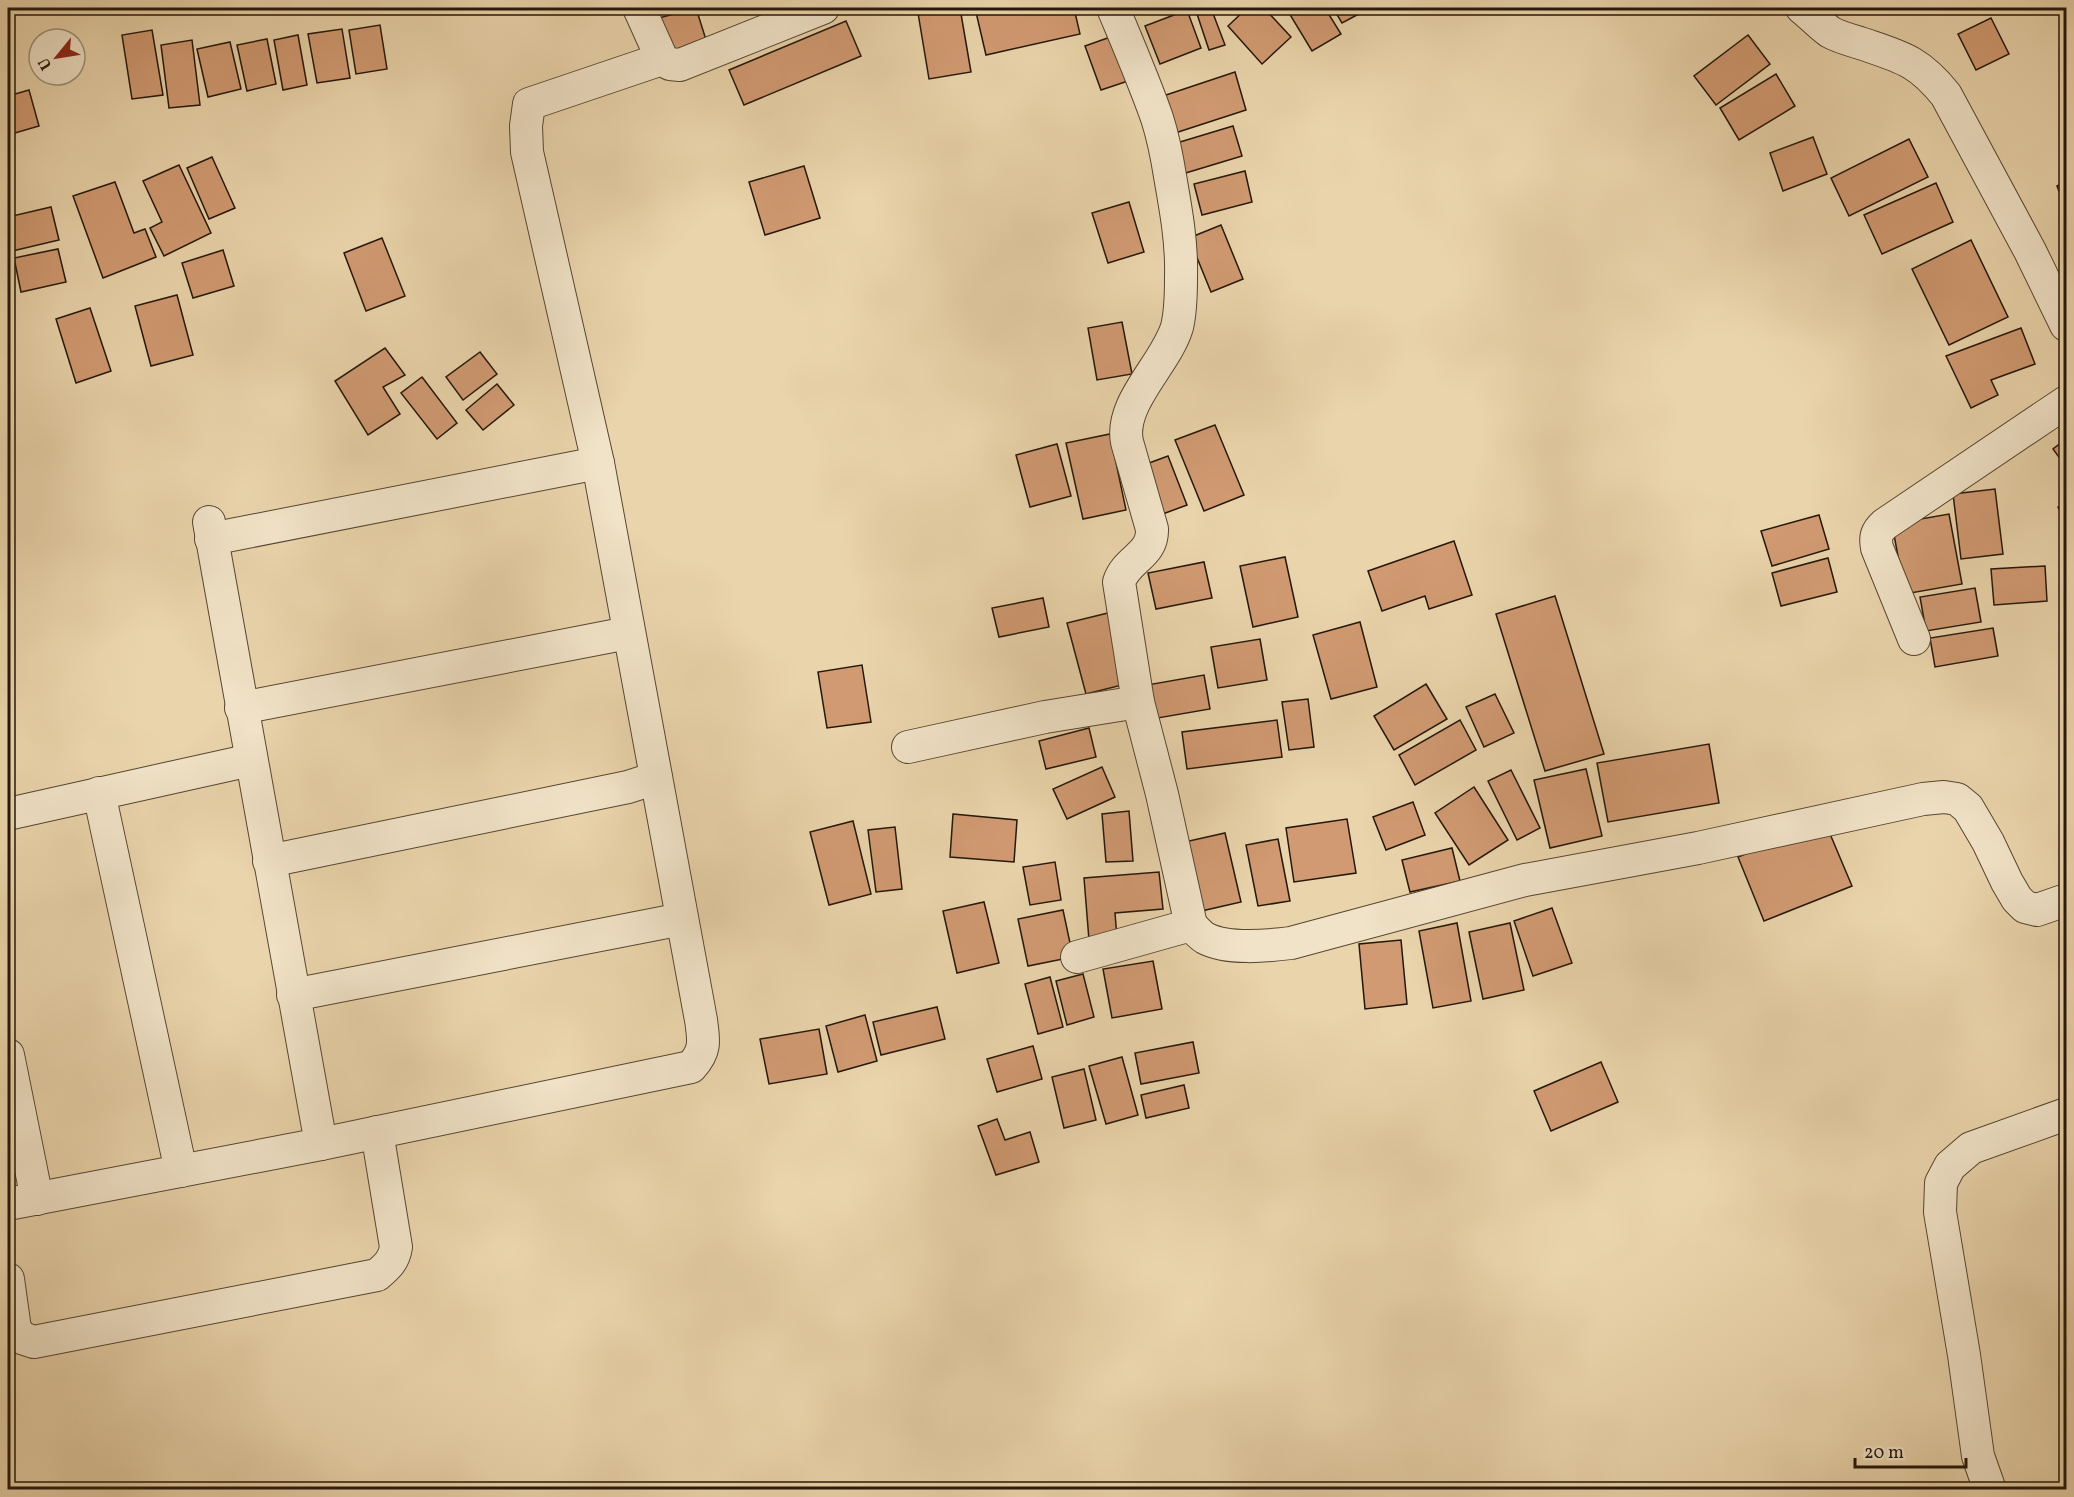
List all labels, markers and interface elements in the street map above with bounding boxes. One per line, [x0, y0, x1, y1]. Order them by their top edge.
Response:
north arrow [27, 27, 87, 87]
text: U [33, 53, 58, 74]
scale bar [1855, 1431, 1966, 1469]
text: 20 m [1864, 1441, 1904, 1466]

